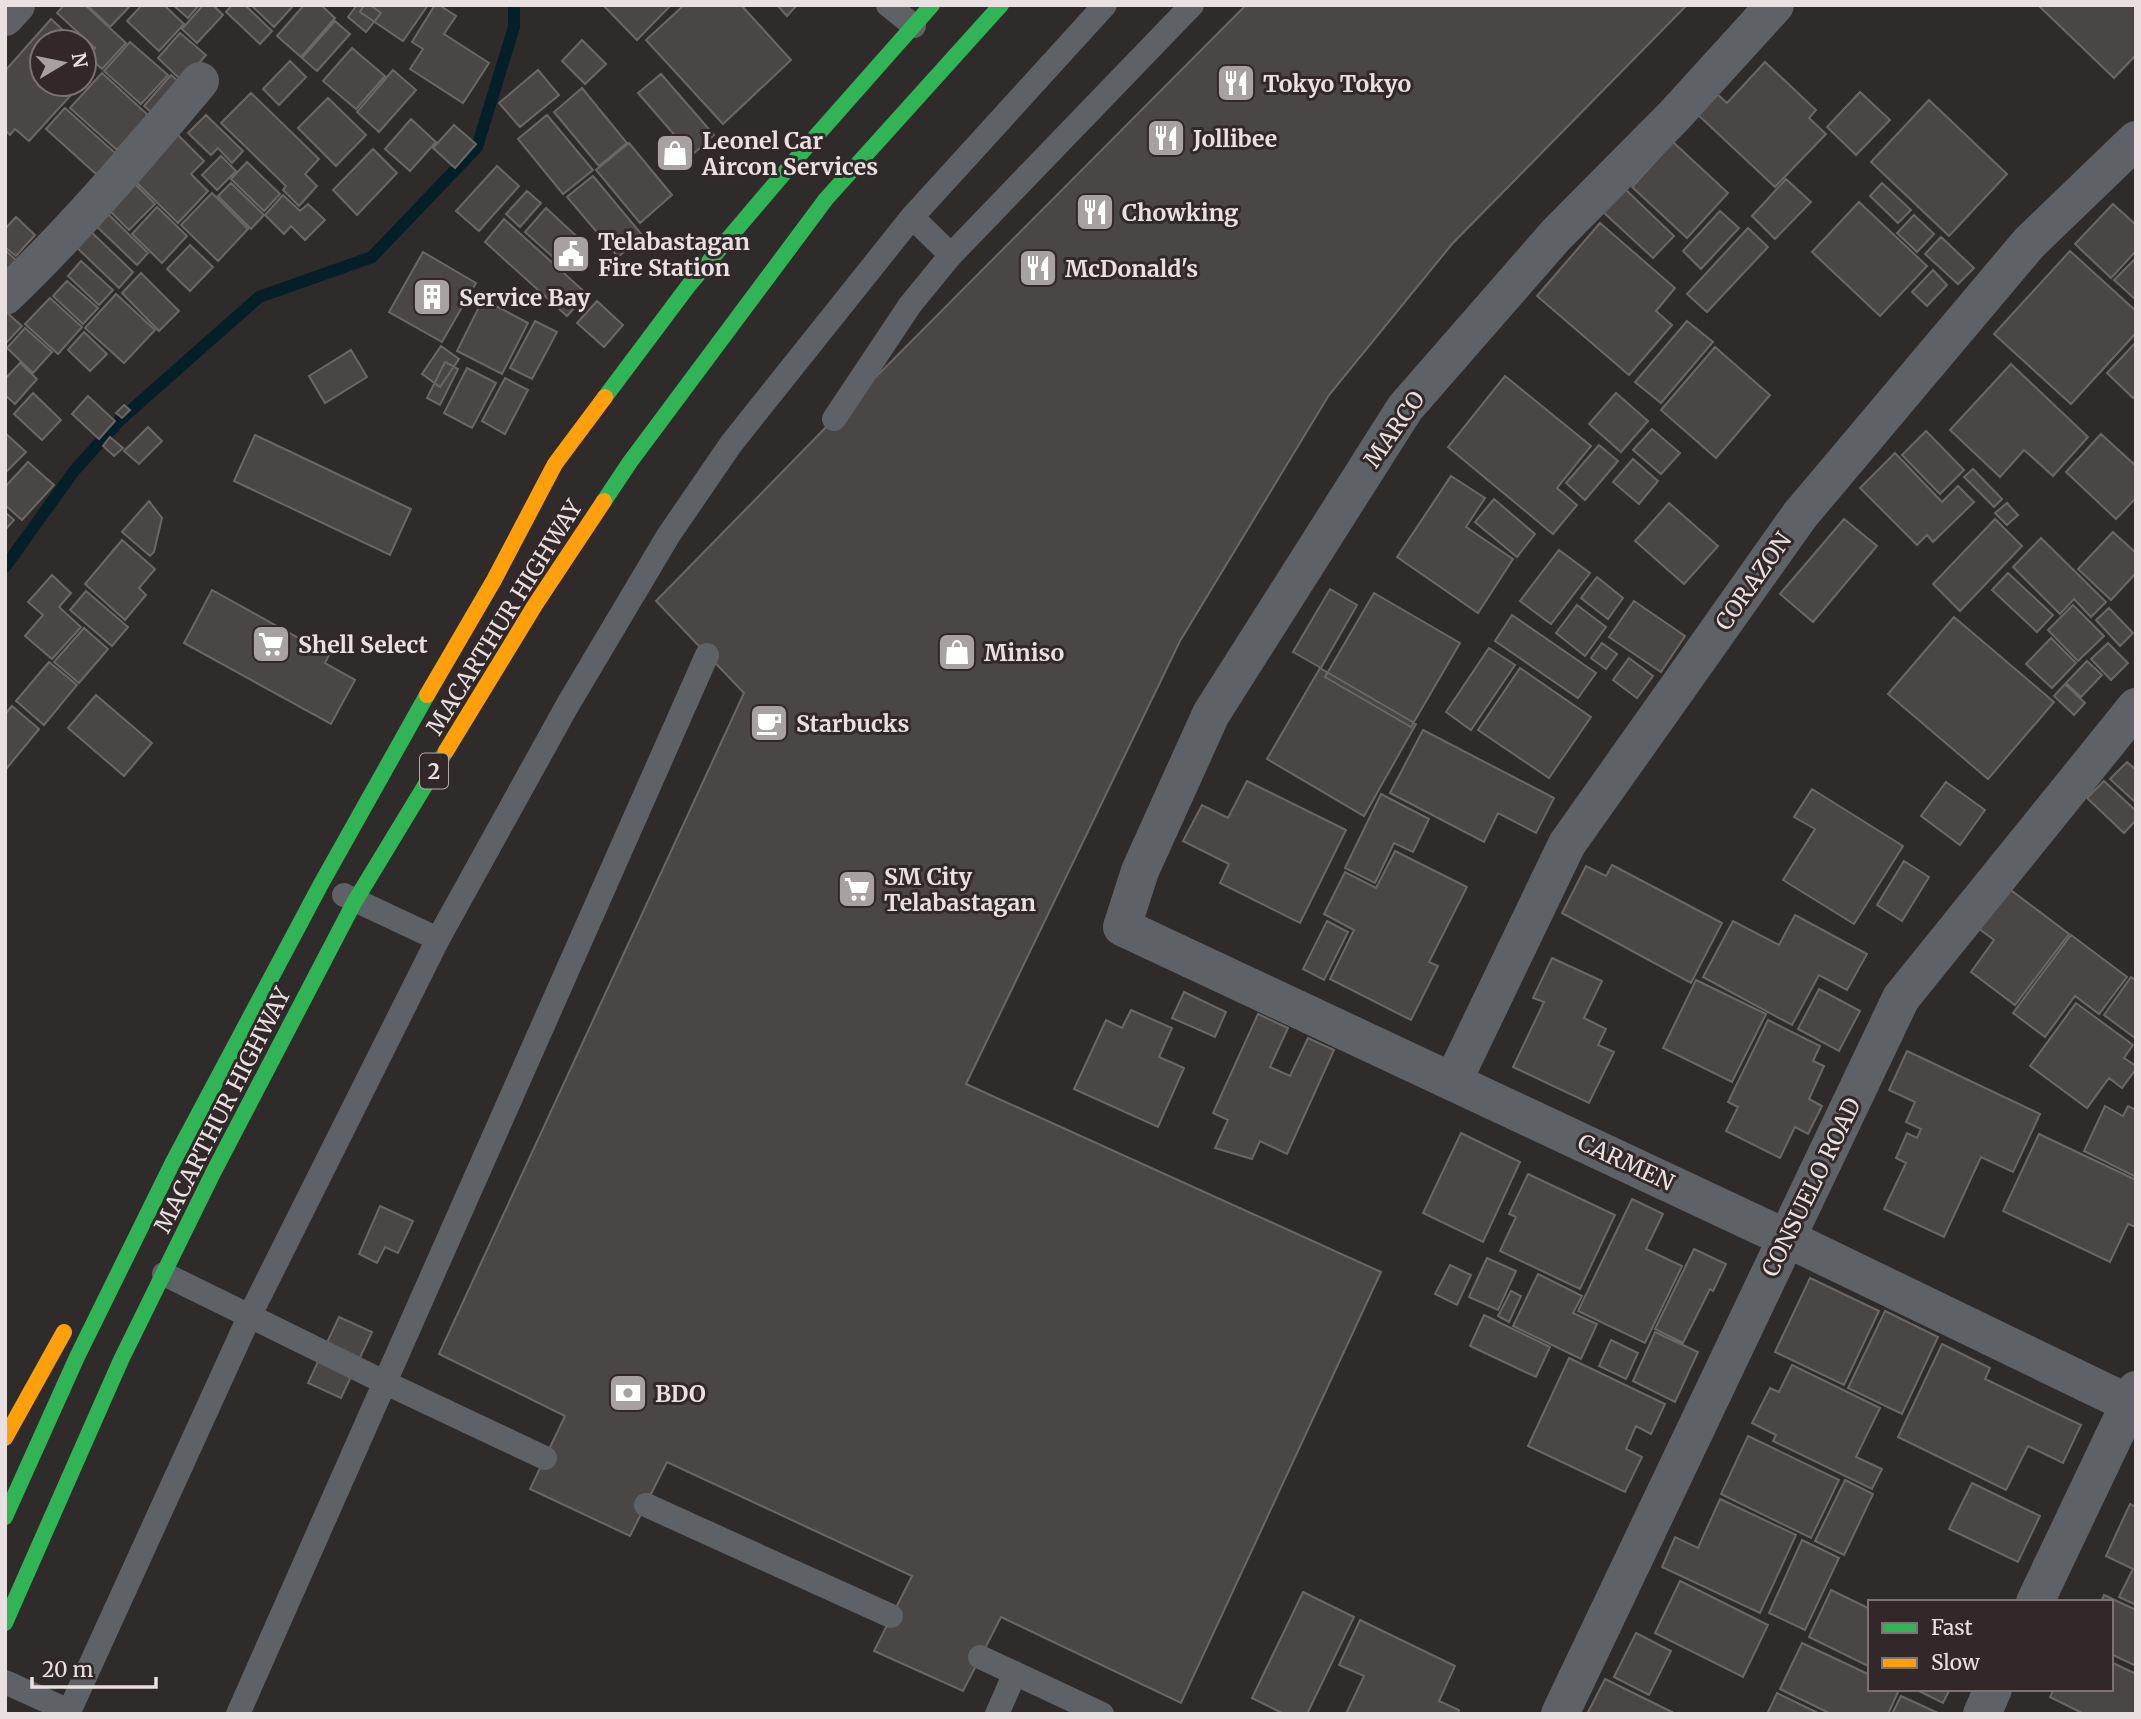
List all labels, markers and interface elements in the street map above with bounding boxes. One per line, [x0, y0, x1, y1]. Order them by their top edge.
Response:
north arrow [28, 28, 98, 98]
text: N [67, 51, 93, 70]
restaurant icon: Tokyo Tokyo [1215, 62, 1257, 104]
place label: Tokyo Tokyo [1263, 69, 1411, 98]
restaurant icon: Jollibee [1145, 117, 1187, 159]
place label: Jollibee [1192, 124, 1277, 153]
place label: Leonel Car Aircon Services [701, 126, 878, 181]
shop icon: Leonel Car Aircon Services [654, 132, 696, 174]
restaurant icon: Chowking [1074, 191, 1116, 233]
place label: Chowking [1122, 198, 1239, 227]
place label: Telabastagan Fire Station [598, 227, 750, 282]
public building icon: Telabastagan Fire Station [550, 233, 592, 275]
restaurant icon: McDonald's [1017, 247, 1059, 289]
place label: McDonald's [1065, 254, 1198, 283]
building icon: Service Bay [411, 276, 453, 318]
place label: Service Bay [459, 283, 591, 312]
street label: MARCO [1357, 385, 1431, 473]
street label: MACARTHUR HIGHWAY [420, 493, 589, 740]
street label: CORAZON [1709, 526, 1797, 636]
supermarket icon: Shell Select [250, 623, 292, 665]
place label: Shell Select [298, 630, 428, 659]
shop icon: Miniso [936, 631, 978, 673]
place label: Miniso [984, 638, 1064, 667]
cafe icon: Starbucks [748, 702, 790, 744]
place label: Starbucks [796, 709, 910, 738]
road number: 2 [420, 754, 448, 788]
place label: SM City Telabastagan [884, 862, 1036, 917]
supermarket icon: SM City Telabastagan [836, 868, 878, 910]
street label: MACARTHUR HIGHWAY [147, 981, 297, 1238]
street label: CONSUELO ROAD [1755, 1093, 1867, 1281]
street label: CARMEN [1573, 1127, 1679, 1197]
bank icon: BDO [607, 1372, 649, 1414]
place label: BDO [655, 1379, 706, 1408]
legend [1868, 1600, 2113, 1691]
text: Fast [1931, 1614, 1973, 1641]
scale bar [32, 1646, 156, 1690]
text: Slow [1931, 1649, 1980, 1676]
text: 20 m [42, 1656, 94, 1683]

